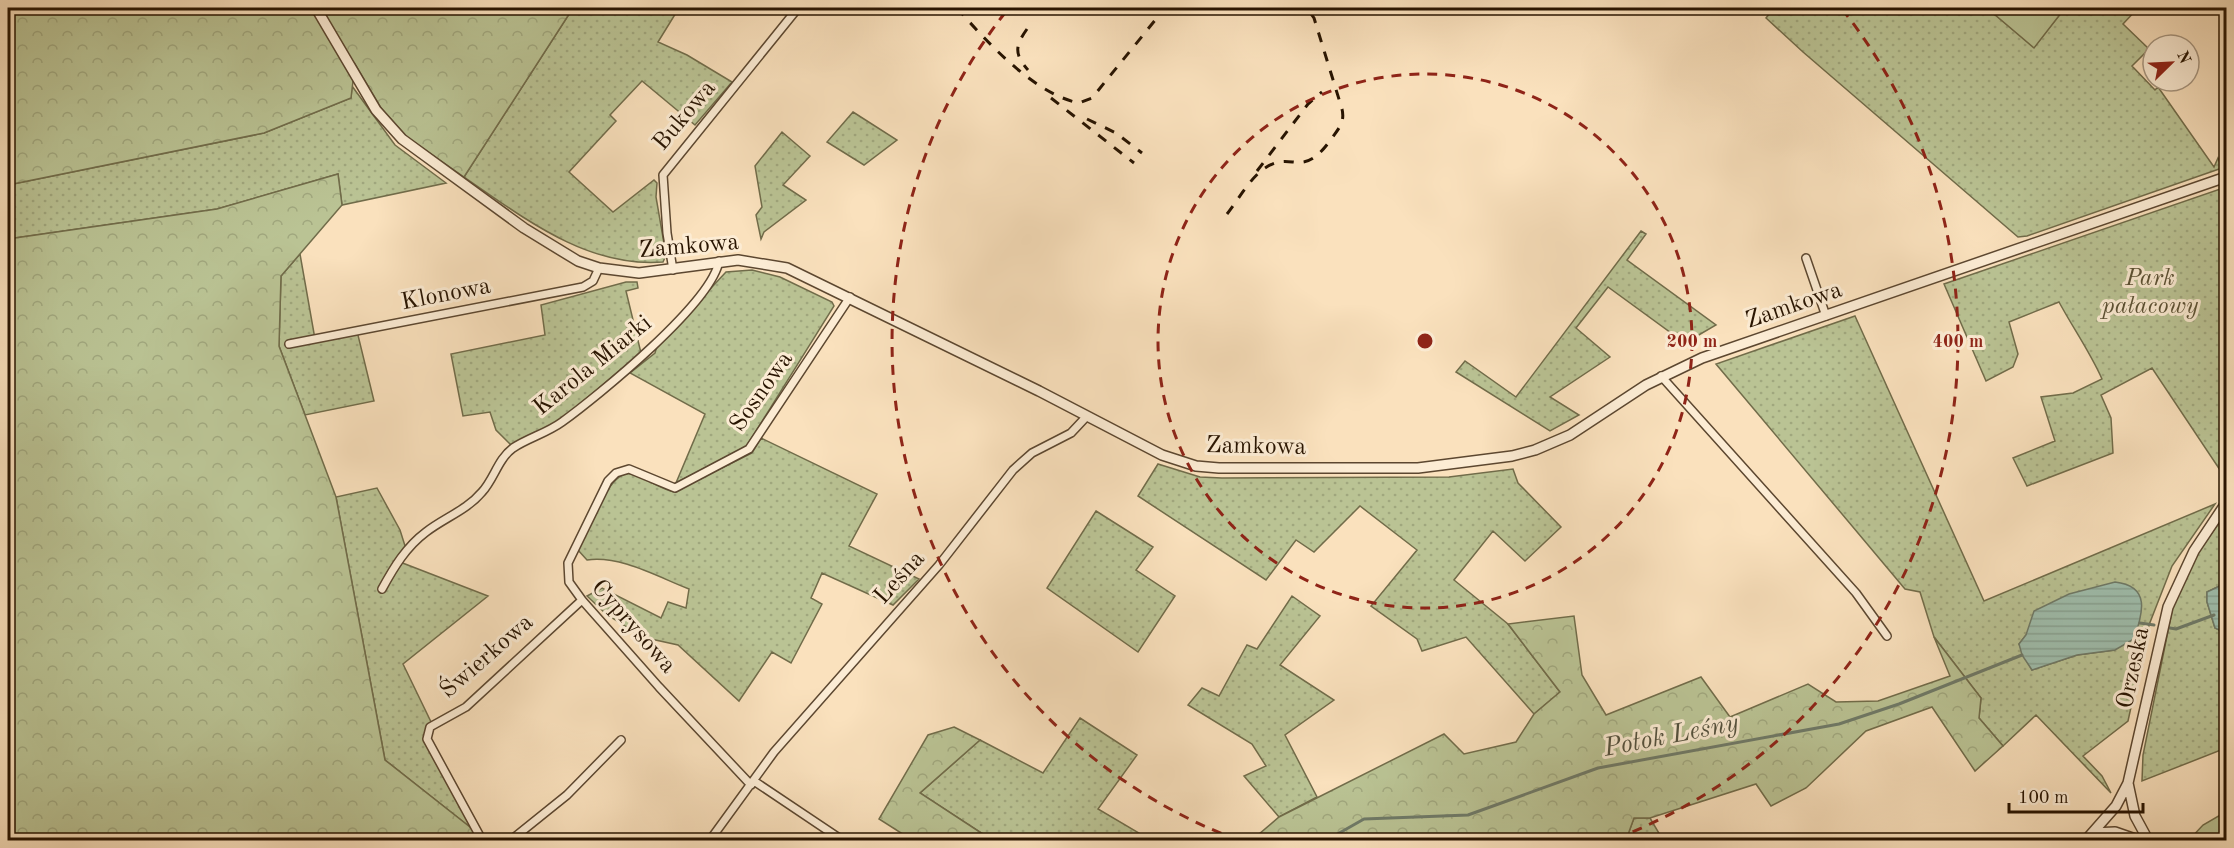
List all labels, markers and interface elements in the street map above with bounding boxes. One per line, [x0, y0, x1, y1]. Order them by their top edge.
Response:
north arrow [2141, 33, 2201, 93]
text: N [2173, 49, 2193, 67]
street label: Bukowa [649, 76, 721, 156]
street label: Zamkowa [638, 231, 740, 263]
park label: Park pałacowy [2100, 267, 2199, 319]
street label: Klonowa [399, 275, 493, 315]
street label: Zamkowa [1743, 278, 1845, 334]
street label: Karola Miarki [529, 311, 657, 421]
centre of rings [1415, 331, 1435, 351]
text: 200 m [1667, 333, 1717, 351]
text: 400 m [1933, 333, 1983, 351]
street label: Sosnowa [726, 348, 798, 436]
street label: Zamkowa [1206, 434, 1306, 460]
street label: Leśna [870, 547, 930, 609]
street label: Cyprysowa [586, 576, 680, 679]
street label: Świerkowa [433, 606, 538, 704]
street label: Orzeska [2114, 625, 2154, 711]
water label: Potok Leśny [1600, 710, 1741, 762]
scale bar [2009, 776, 2142, 814]
text: 100 m [2018, 789, 2069, 807]

